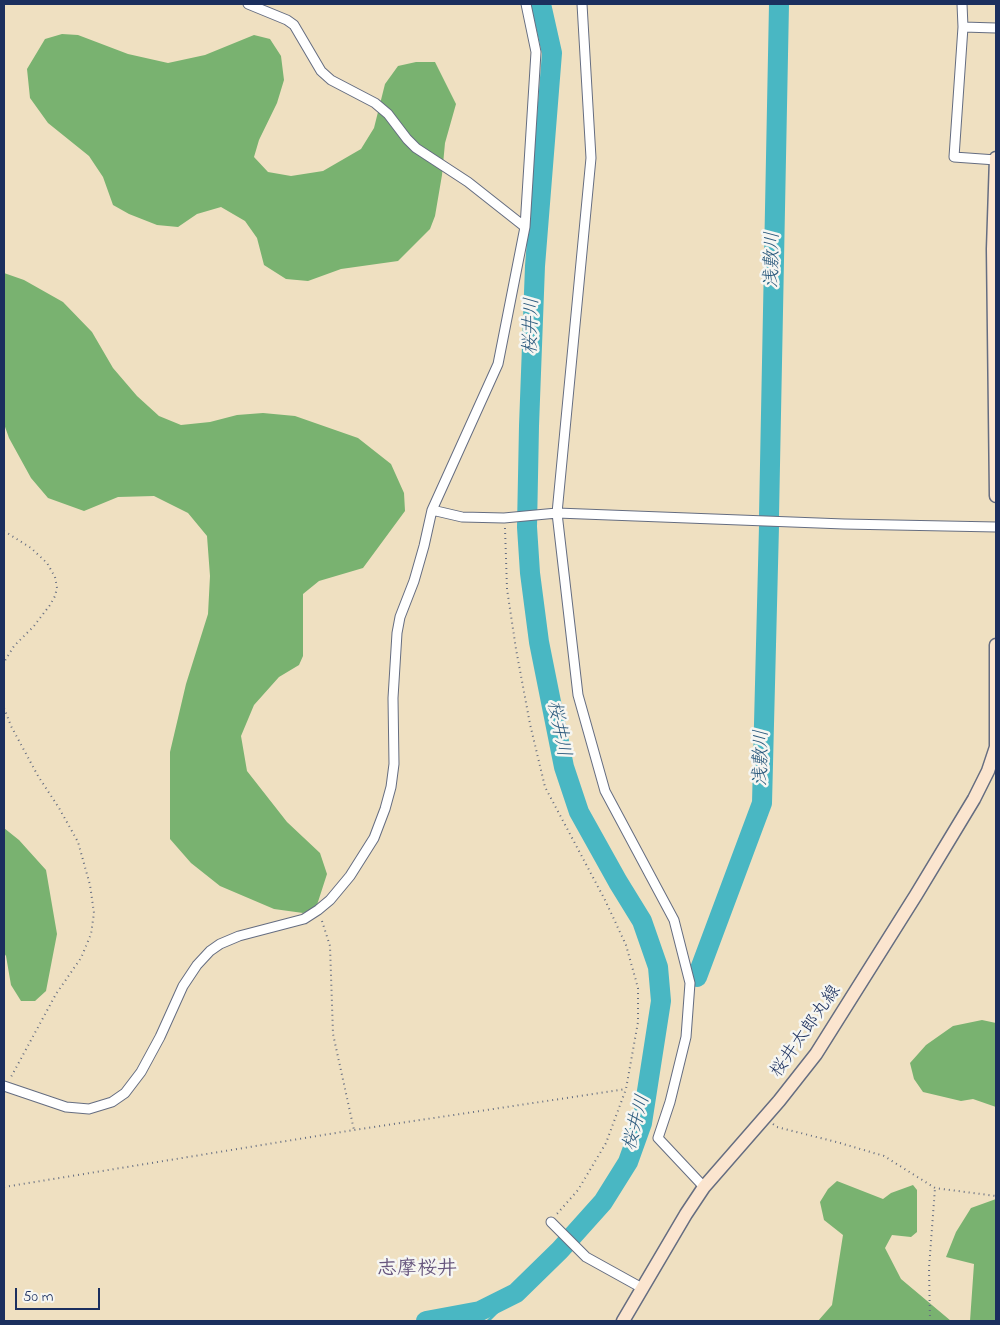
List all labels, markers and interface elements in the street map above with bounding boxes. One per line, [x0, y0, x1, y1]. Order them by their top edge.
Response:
water label: 浅敷川 [762, 231, 786, 289]
water label: 桜井川 [521, 297, 545, 355]
water label: 桜井川 [540, 699, 574, 759]
water label: 浅敷川 [751, 729, 775, 787]
street label: 桜井太郎丸線 [767, 982, 847, 1082]
water label: 桜井川 [620, 1093, 656, 1153]
district label: 志摩桜井 [377, 1259, 457, 1283]
scale bar [18, 1278, 102, 1310]
text: 50 m [23, 1286, 53, 1308]

